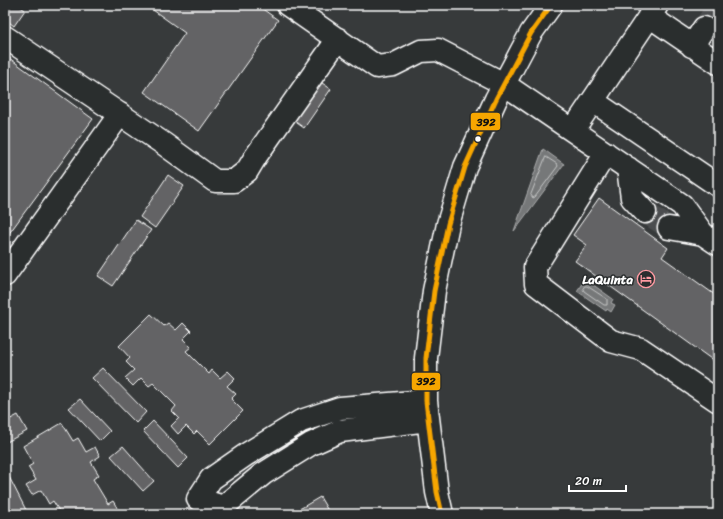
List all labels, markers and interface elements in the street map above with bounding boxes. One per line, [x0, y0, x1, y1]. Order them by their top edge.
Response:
line badge: 392 [470, 112, 501, 131]
text: 392 [475, 113, 496, 132]
unlabelled marker [473, 134, 483, 144]
place label: LaQuinta [582, 268, 633, 291]
hotel icon: LaQuinta [636, 269, 656, 289]
line badge: 392 [411, 372, 441, 391]
text: 392 [415, 372, 436, 391]
scale bar [569, 467, 626, 493]
text: 20 m [575, 470, 602, 492]

